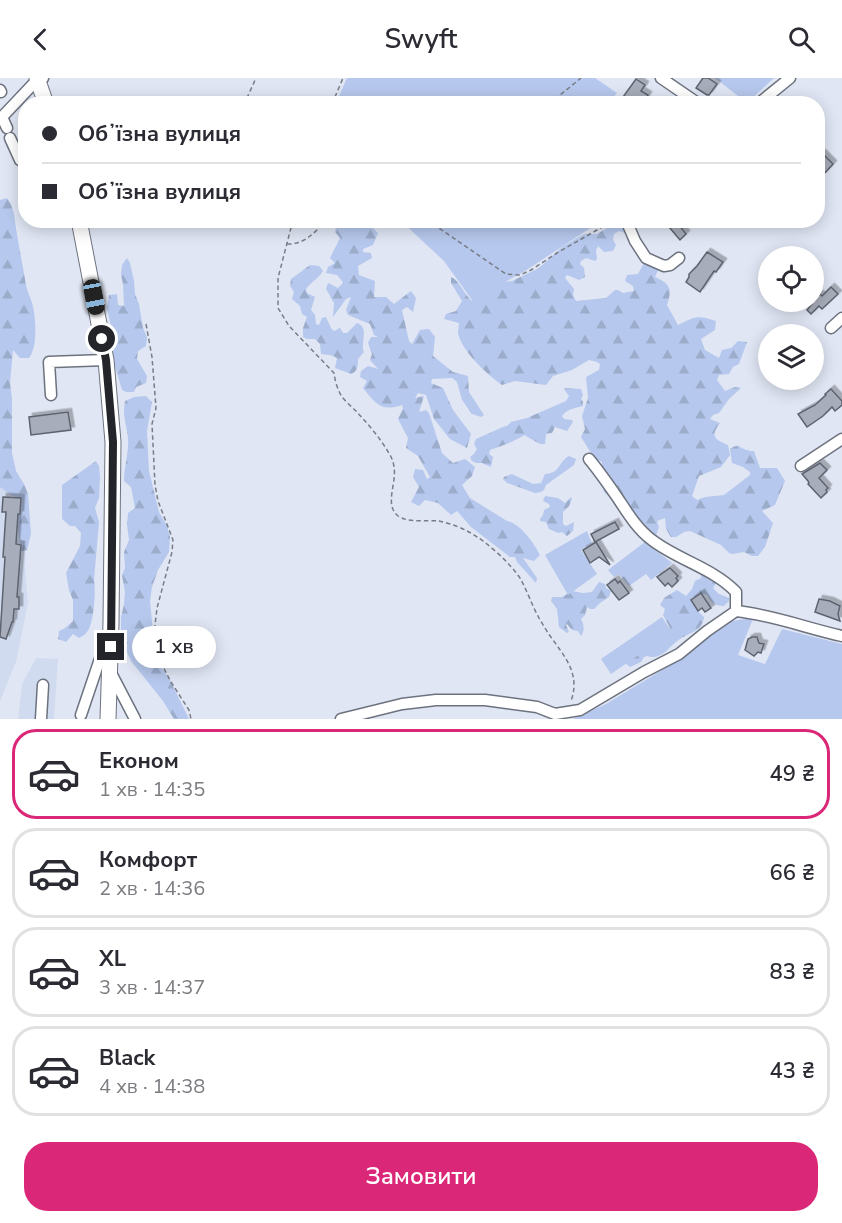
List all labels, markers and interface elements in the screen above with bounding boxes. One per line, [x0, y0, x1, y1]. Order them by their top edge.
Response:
text: Swyft [385, 21, 457, 58]
icon: back [24, 23, 57, 56]
icon: search [785, 23, 818, 56]
text: Обʼїзна вулиця [78, 119, 241, 149]
text: Обʼїзна вулиця [78, 177, 241, 207]
map controls [758, 246, 824, 390]
button: locate [758, 246, 824, 312]
car [82, 278, 106, 316]
button: layers [758, 324, 824, 390]
route start [88, 325, 115, 352]
callout: 1 хв [132, 626, 216, 668]
route end [97, 633, 124, 660]
text: 1 хв [154, 633, 194, 660]
text: Економ [99, 746, 179, 776]
icon: car [27, 747, 81, 801]
text: 49 ₴ [770, 759, 815, 789]
text: 1 хв · 14:35 [99, 776, 205, 803]
text: Комфорт [99, 845, 197, 875]
icon: car [27, 846, 81, 900]
text: 66 ₴ [770, 858, 815, 888]
text: 2 хв · 14:36 [99, 875, 205, 902]
text: XL [99, 944, 126, 974]
icon: car [27, 945, 81, 999]
text: 83 ₴ [770, 957, 815, 987]
text: 3 хв · 14:37 [99, 974, 205, 1001]
text: Black [99, 1043, 155, 1073]
icon: car [27, 1044, 81, 1098]
text: 43 ₴ [770, 1056, 815, 1086]
text: 4 хв · 14:38 [99, 1073, 205, 1100]
button: Замовити [24, 1142, 818, 1211]

